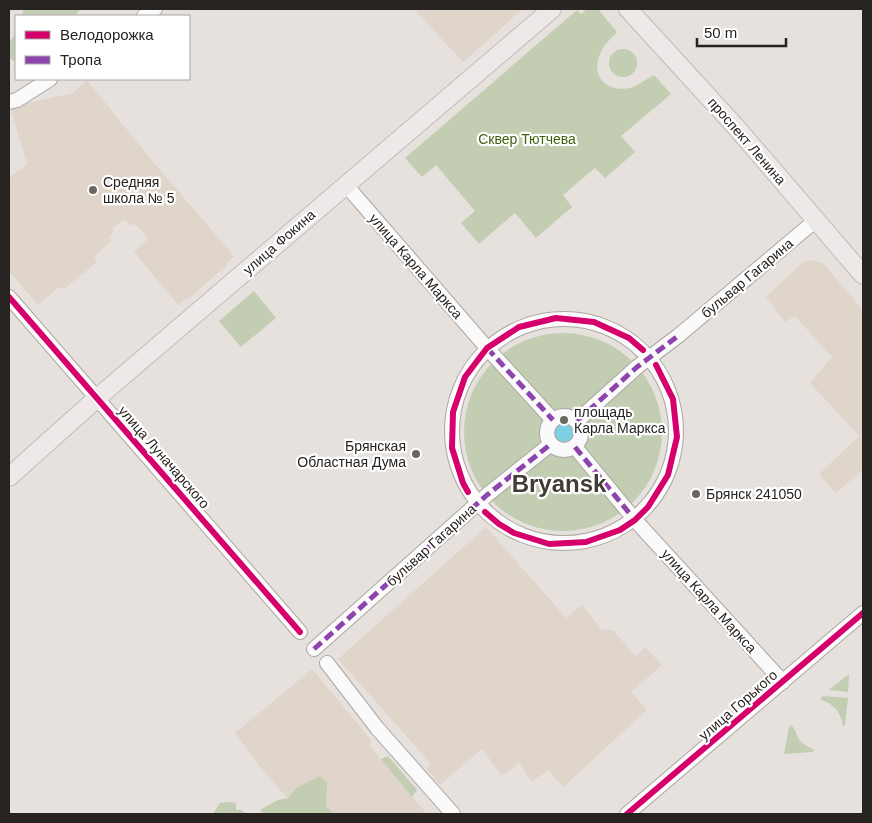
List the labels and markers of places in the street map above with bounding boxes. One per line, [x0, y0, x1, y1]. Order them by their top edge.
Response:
place label: Средняя школа № 5 [103, 174, 175, 206]
marker: Средняя школа № 5 [87, 184, 99, 196]
place label: площадь Карла Маркса [574, 404, 666, 436]
marker: площадь Карла Маркса [558, 414, 570, 426]
place label: Брянская Областная Дума [297, 438, 406, 470]
marker: Брянская Областная Дума [410, 448, 422, 460]
place label: Брянск 241050 [706, 486, 802, 502]
marker: Брянск 241050 [690, 488, 702, 500]

